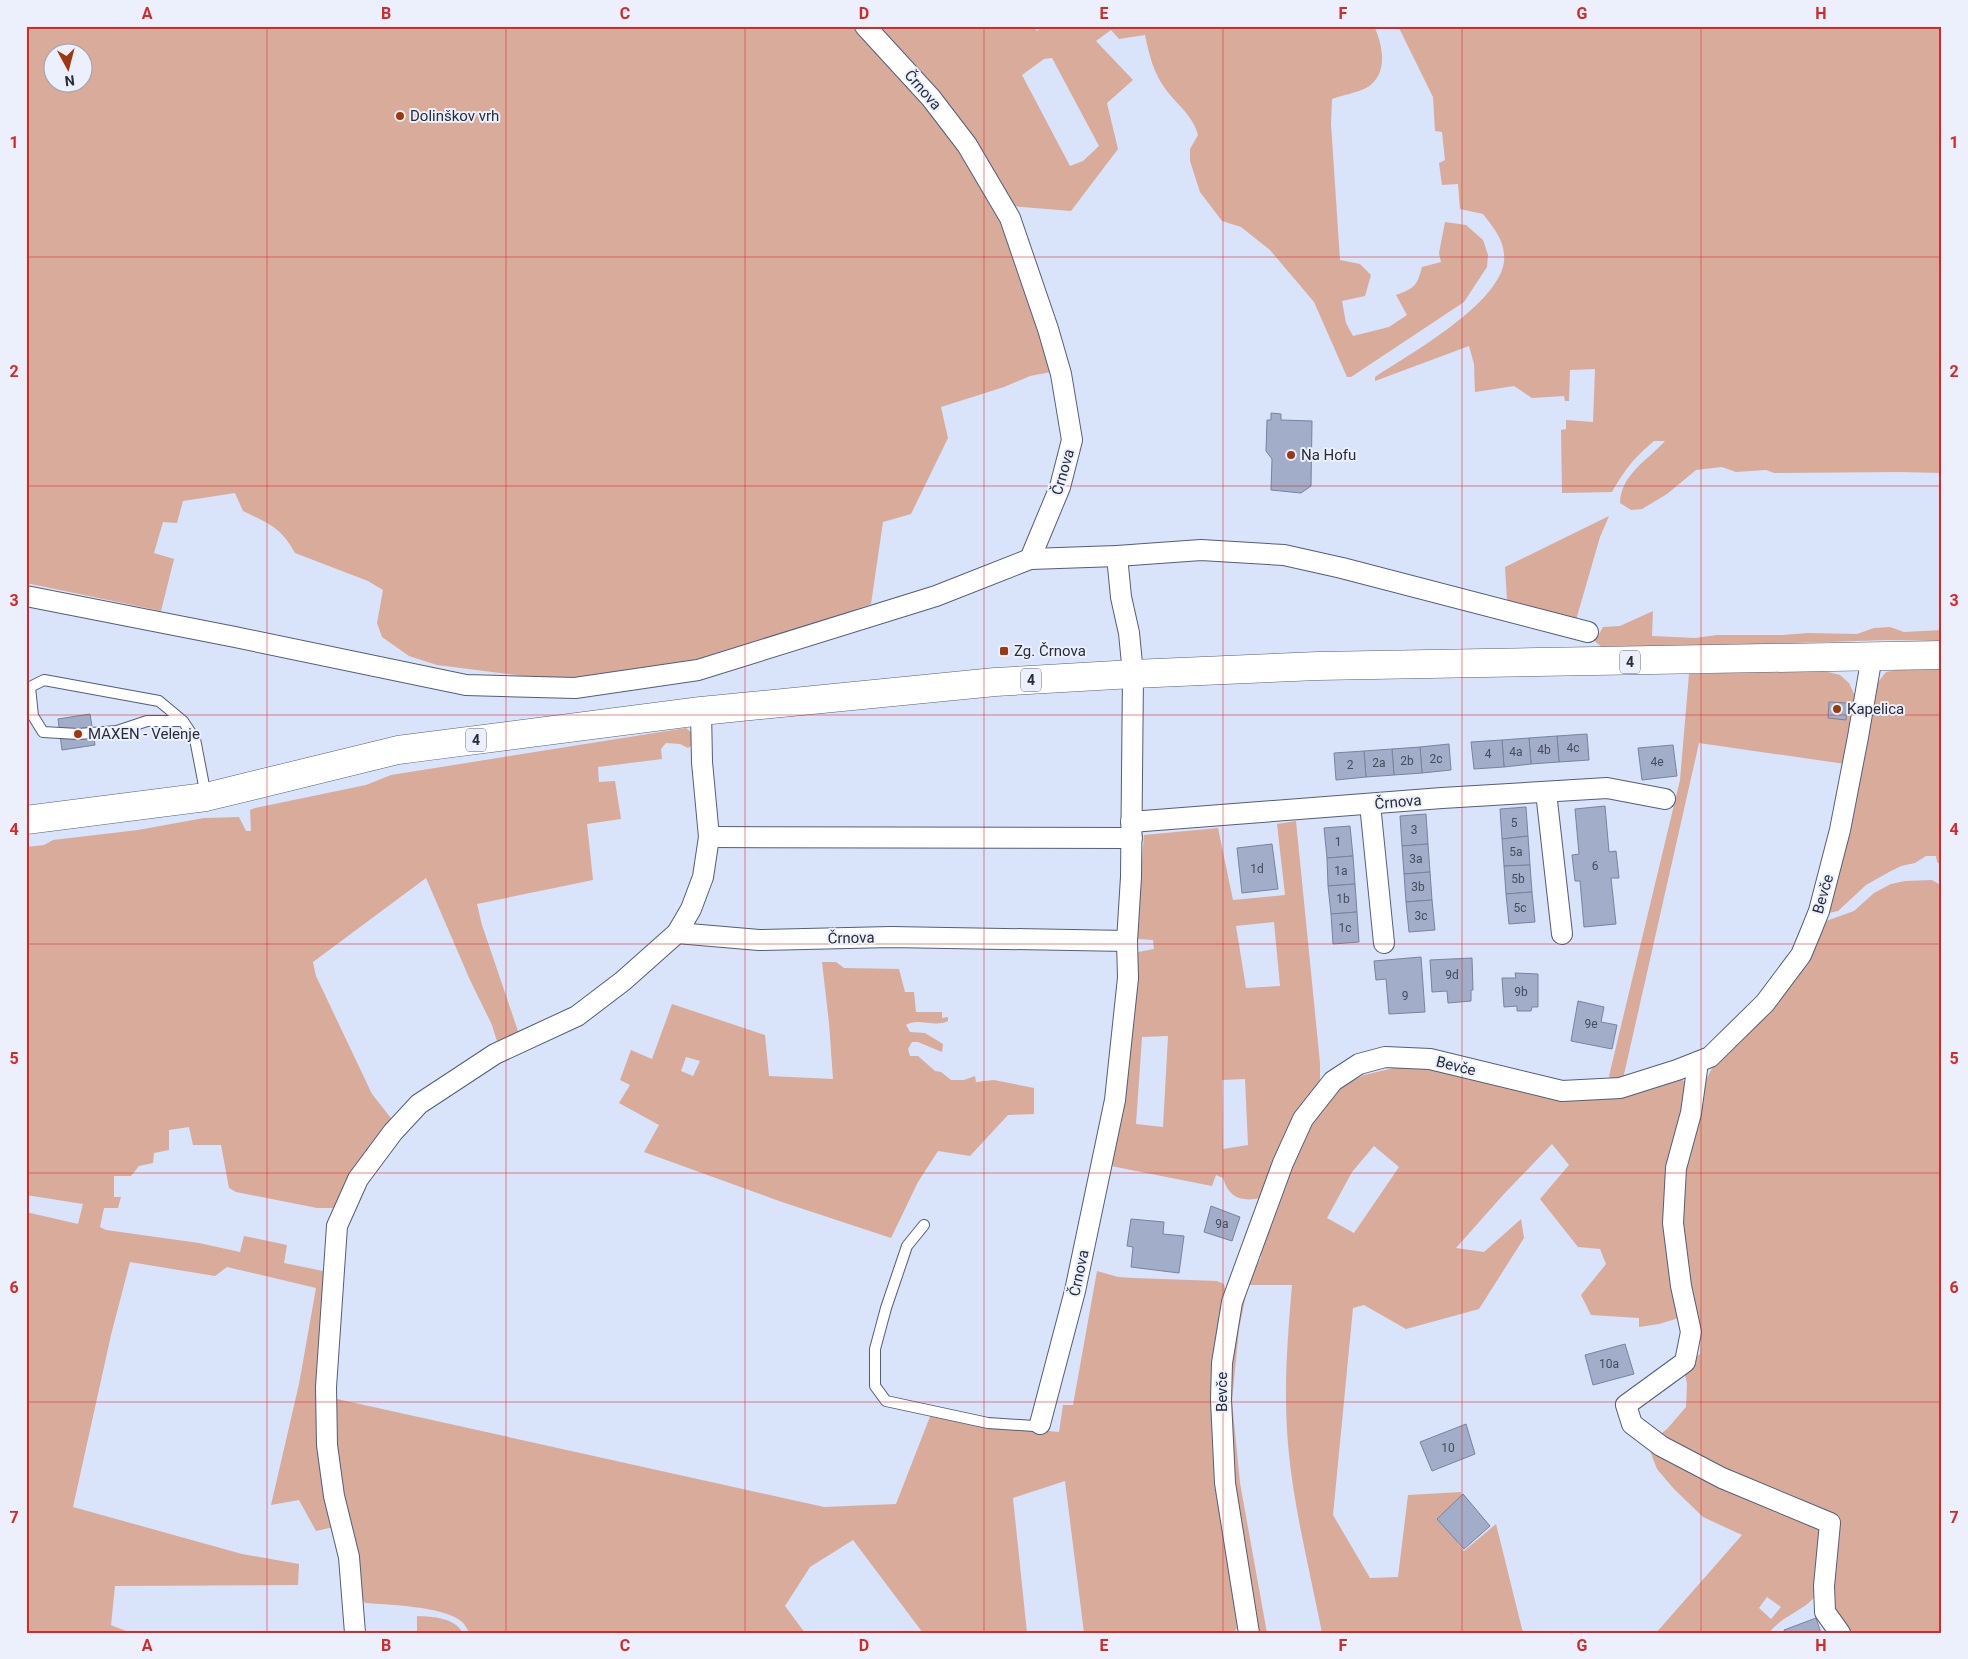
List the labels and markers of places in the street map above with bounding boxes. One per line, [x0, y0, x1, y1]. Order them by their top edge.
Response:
place label: Dolinškov vrh [410, 107, 499, 125]
marker: Dolinškov vrh [394, 110, 406, 122]
place label: Na Hofu [1301, 446, 1356, 464]
marker: Na Hofu [1285, 449, 1297, 461]
place label: Zg. Črnova [1014, 642, 1086, 660]
marker: Zg. Črnova [998, 645, 1010, 657]
place label: Kapelica [1847, 700, 1904, 718]
marker: Kapelica [1831, 703, 1843, 715]
place label: MAXEN - Velenje [88, 725, 200, 743]
marker: MAXEN - Velenje [72, 728, 84, 740]

